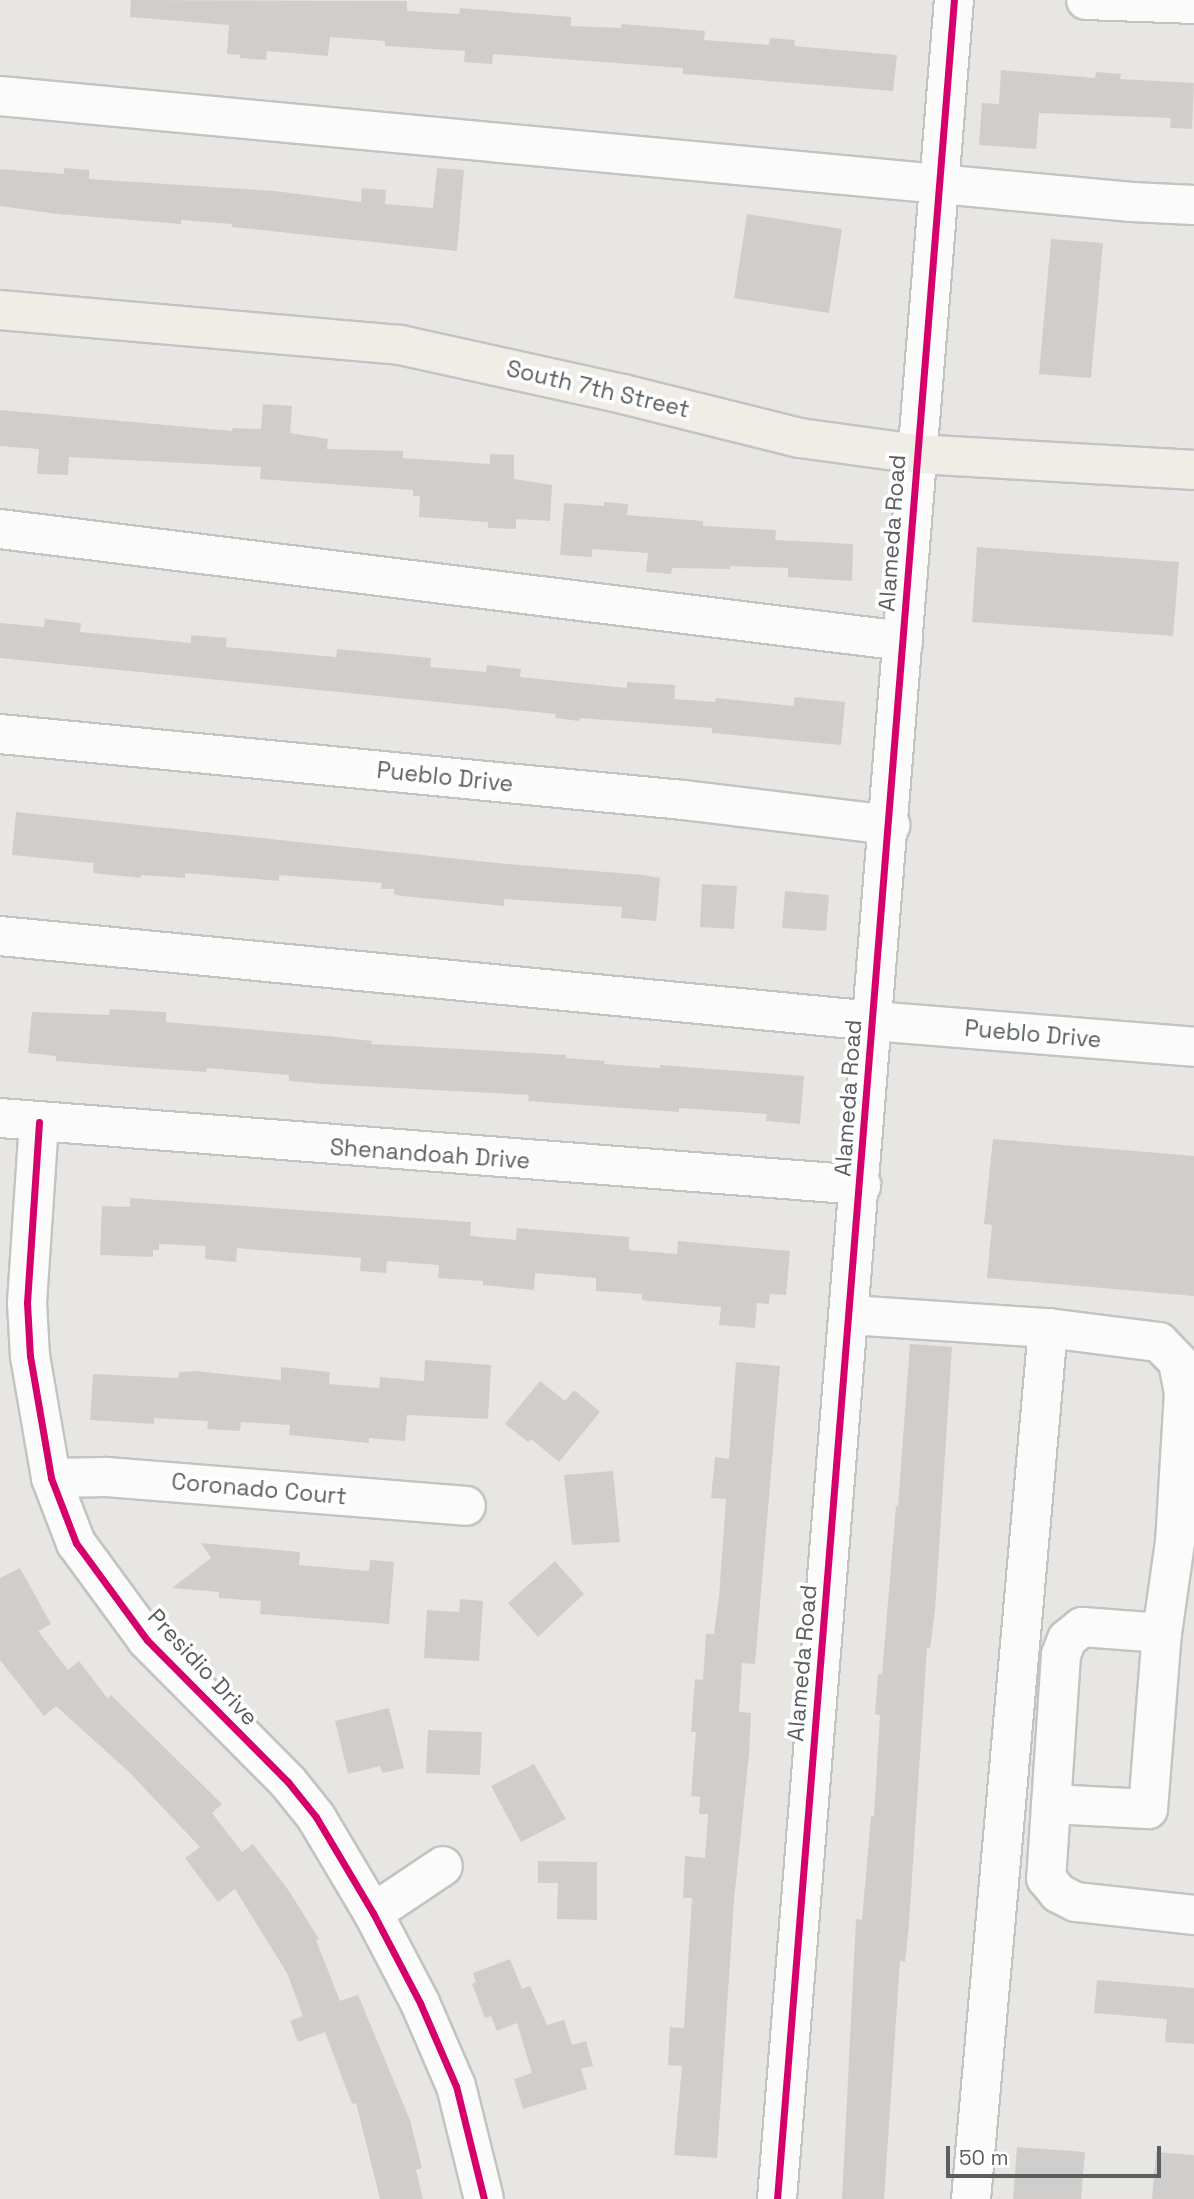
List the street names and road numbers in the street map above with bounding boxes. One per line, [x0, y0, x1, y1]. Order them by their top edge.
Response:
street label: South 7th Street [504, 355, 692, 423]
street label: Alameda Road [873, 454, 911, 612]
street label: Pueblo Drive [375, 756, 515, 798]
street label: Pueblo Drive [963, 1014, 1103, 1054]
street label: Alameda Road [829, 1019, 867, 1177]
street label: Shenandoah Drive [329, 1133, 531, 1175]
street label: Coronado Court [170, 1468, 348, 1510]
street label: Alameda Road [781, 1584, 823, 1742]
street label: Presidio Drive [142, 1603, 264, 1731]

